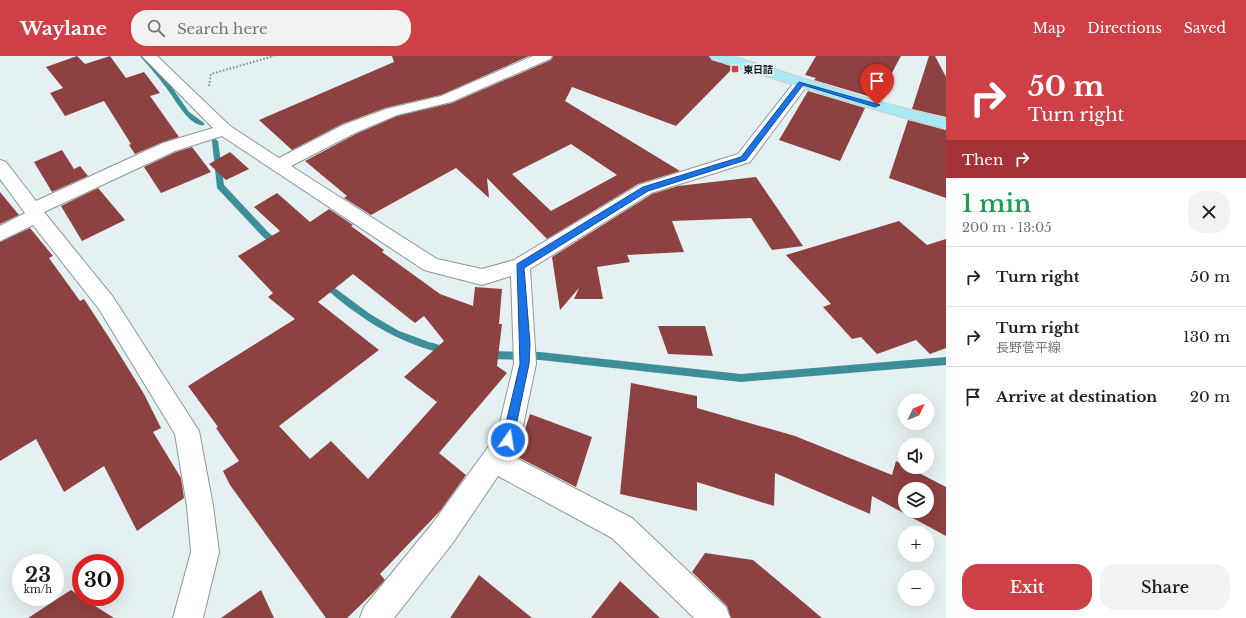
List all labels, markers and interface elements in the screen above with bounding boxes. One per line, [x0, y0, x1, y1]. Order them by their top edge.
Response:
search box [131, 10, 411, 46]
text: Waylane [20, 17, 107, 40]
icon: search [145, 17, 167, 39]
text: Search here [177, 19, 268, 38]
text: Map [1033, 19, 1065, 37]
text: Directions [1087, 19, 1162, 37]
text: Saved [1184, 19, 1226, 37]
place label: 東日詰 [743, 63, 773, 76]
marker: 東日詰 [730, 64, 740, 74]
pin [860, 64, 894, 105]
text: 50 m [1028, 69, 1104, 104]
icon: arrive [866, 70, 888, 92]
icon: right [962, 72, 1014, 124]
text: Turn right [1028, 104, 1124, 126]
icon: right [1011, 148, 1033, 170]
text: Then [962, 150, 1003, 169]
text: 1 min [962, 189, 1031, 218]
button: close [1188, 191, 1230, 233]
text: 200 m · 13:05 [962, 219, 1052, 236]
icon: right [962, 266, 984, 288]
text: Turn right [996, 267, 1079, 286]
text: 50 m [1190, 267, 1230, 286]
text: Turn right [996, 318, 1079, 337]
icon: right [962, 326, 984, 348]
text: 130 m [1183, 327, 1230, 346]
text: 長野菅平線 [996, 339, 1061, 356]
icon: arrive [962, 386, 984, 408]
text: Arrive at destination [996, 387, 1157, 406]
text: 20 m [1190, 387, 1230, 406]
north arrow [898, 394, 934, 430]
map controls [898, 394, 934, 606]
position arrow [487, 419, 529, 461]
button: sound [898, 438, 934, 474]
button: layers [898, 482, 934, 518]
button: + [898, 526, 934, 562]
speed limit sign: 30 [72, 554, 124, 606]
text: 23 [25, 563, 51, 587]
button: Exit [962, 564, 1092, 610]
button: Share [1100, 564, 1230, 610]
button: − [898, 570, 934, 606]
text: km/h [24, 583, 52, 596]

